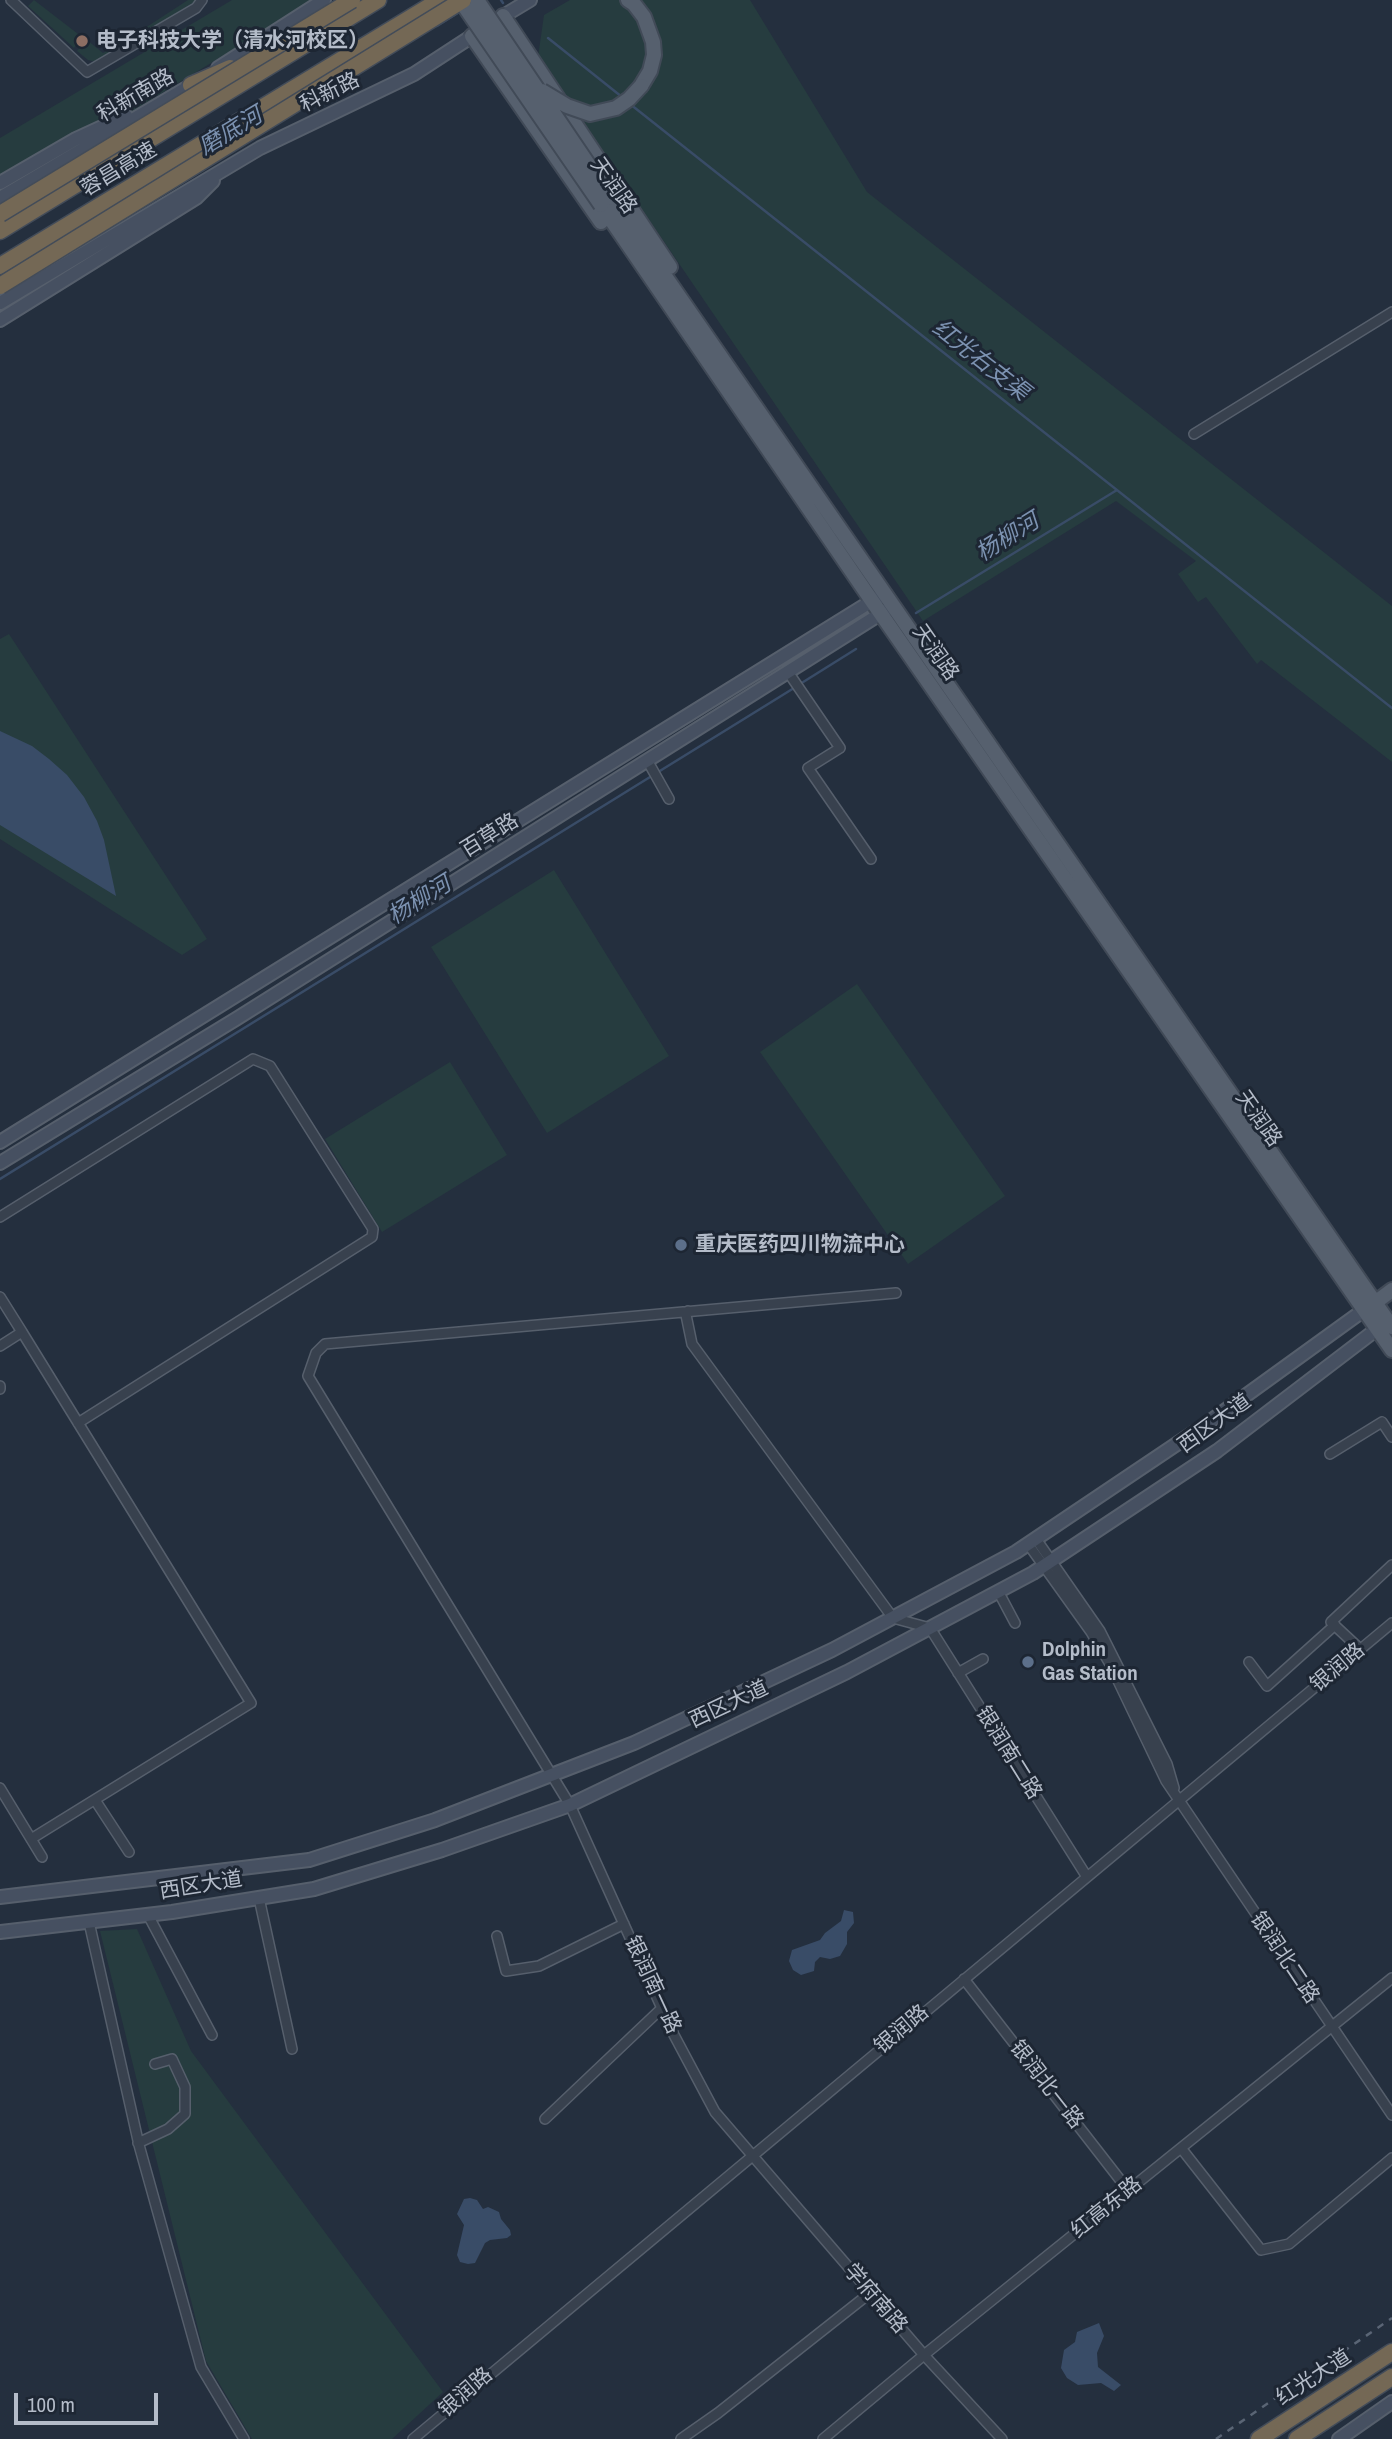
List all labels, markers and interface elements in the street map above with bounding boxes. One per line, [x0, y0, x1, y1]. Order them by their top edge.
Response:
place label: 电子科技大学（清水河校区） [96, 28, 369, 54]
marker: 电子科技大学（清水河校区） [74, 33, 90, 49]
street label: 科新南路 [93, 64, 179, 128]
street label: 科新路 [296, 68, 364, 118]
water label: 磨底河 [194, 102, 268, 162]
street label: 蓉昌高速 [77, 138, 161, 202]
street label: 天润路 [585, 153, 641, 219]
water label: 红光右支渠 [926, 315, 1034, 407]
water label: 杨柳河 [971, 508, 1045, 568]
street label: 天润路 [907, 620, 963, 686]
street label: 百草路 [457, 809, 523, 863]
water label: 杨柳河 [383, 871, 457, 931]
street label: 天润路 [1230, 1086, 1286, 1152]
place label: 重庆医药四川物流中心 [695, 1232, 905, 1258]
marker: 重庆医药四川物流中心 [673, 1237, 689, 1253]
street label: 西区大道 [1174, 1389, 1256, 1459]
place label: Dolphin Gas Station [1042, 1637, 1138, 1687]
street label: 银润路 [1306, 1638, 1370, 1698]
marker: Dolphin Gas Station [1020, 1654, 1036, 1670]
street label: 西区大道 [686, 1676, 772, 1734]
street label: 银润南二路 [969, 1702, 1047, 1804]
street label: 西区大道 [158, 1867, 244, 1905]
street label: 银润北二路 [1244, 1907, 1324, 2009]
street label: 银润南一路 [618, 1932, 686, 2038]
street label: 银润路 [870, 2000, 934, 2060]
street label: 银润北一路 [1004, 2036, 1088, 2134]
street label: 红高东路 [1066, 2172, 1148, 2244]
street label: 学府南路 [838, 2259, 912, 2339]
street label: 红光大道 [1272, 2345, 1356, 2411]
street label: 银润路 [434, 2363, 498, 2423]
scale bar [18, 2380, 161, 2424]
text: 100 m [27, 2390, 75, 2419]

